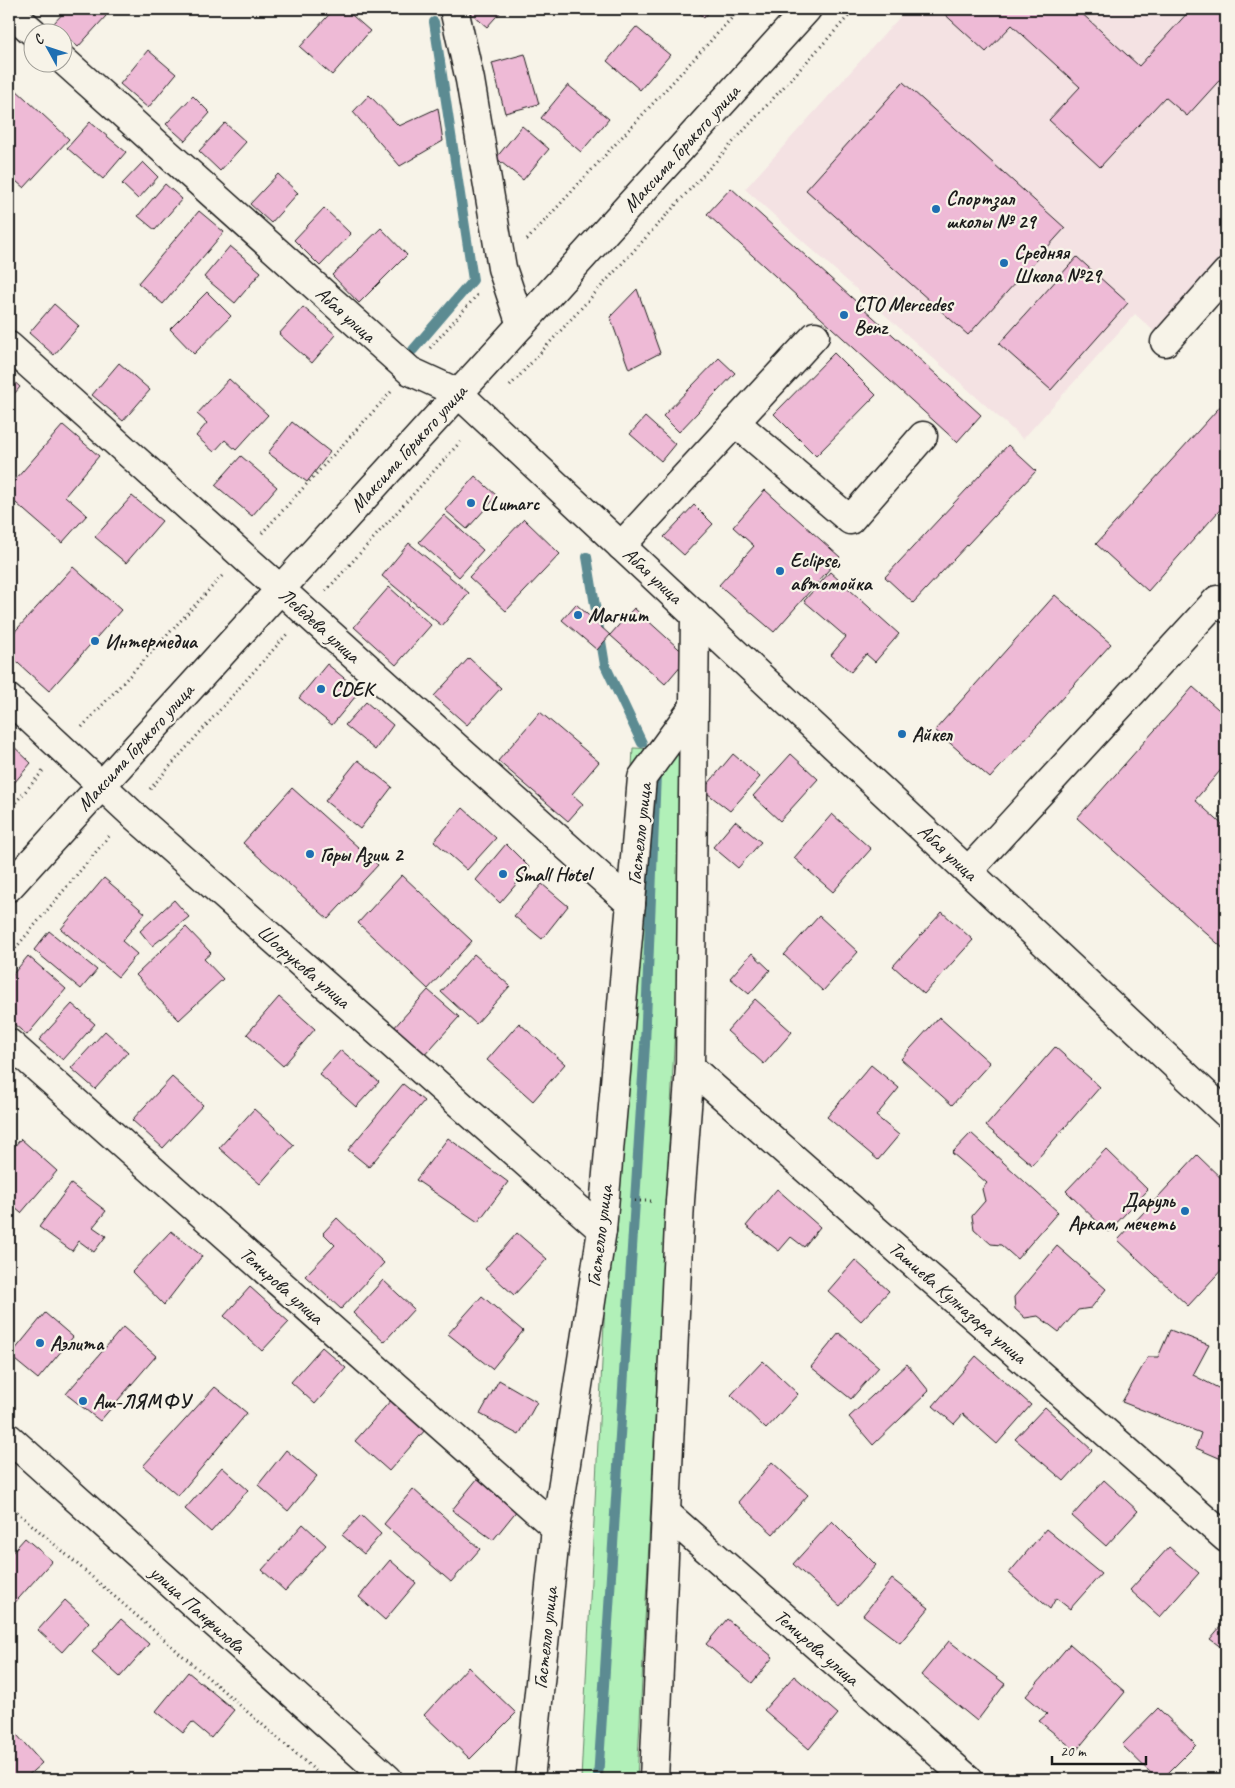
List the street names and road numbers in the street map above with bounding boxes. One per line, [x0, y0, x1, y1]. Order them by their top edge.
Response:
street label: Максима Горького улица [617, 78, 746, 217]
street label: Абая улица [310, 281, 382, 349]
street label: Максима Горького улица [344, 378, 473, 517]
street label: Абая улица [618, 542, 689, 610]
street label: Лебедева улица [274, 582, 366, 669]
street label: Максима Горького улица [71, 677, 200, 816]
street label: Гастелло улица [622, 780, 657, 886]
street label: Абая улица [913, 819, 984, 887]
street label: Шоорукова улица [252, 919, 357, 1015]
street label: Гастелло улица [581, 1182, 618, 1288]
street label: Ташиева Кулназара улица [884, 1236, 1033, 1370]
street label: Темирова улица [234, 1241, 330, 1330]
street label: улица Панфилова [144, 1559, 252, 1660]
street label: Гастелло улица [528, 1584, 563, 1690]
street label: Темирова улица [769, 1604, 865, 1692]

